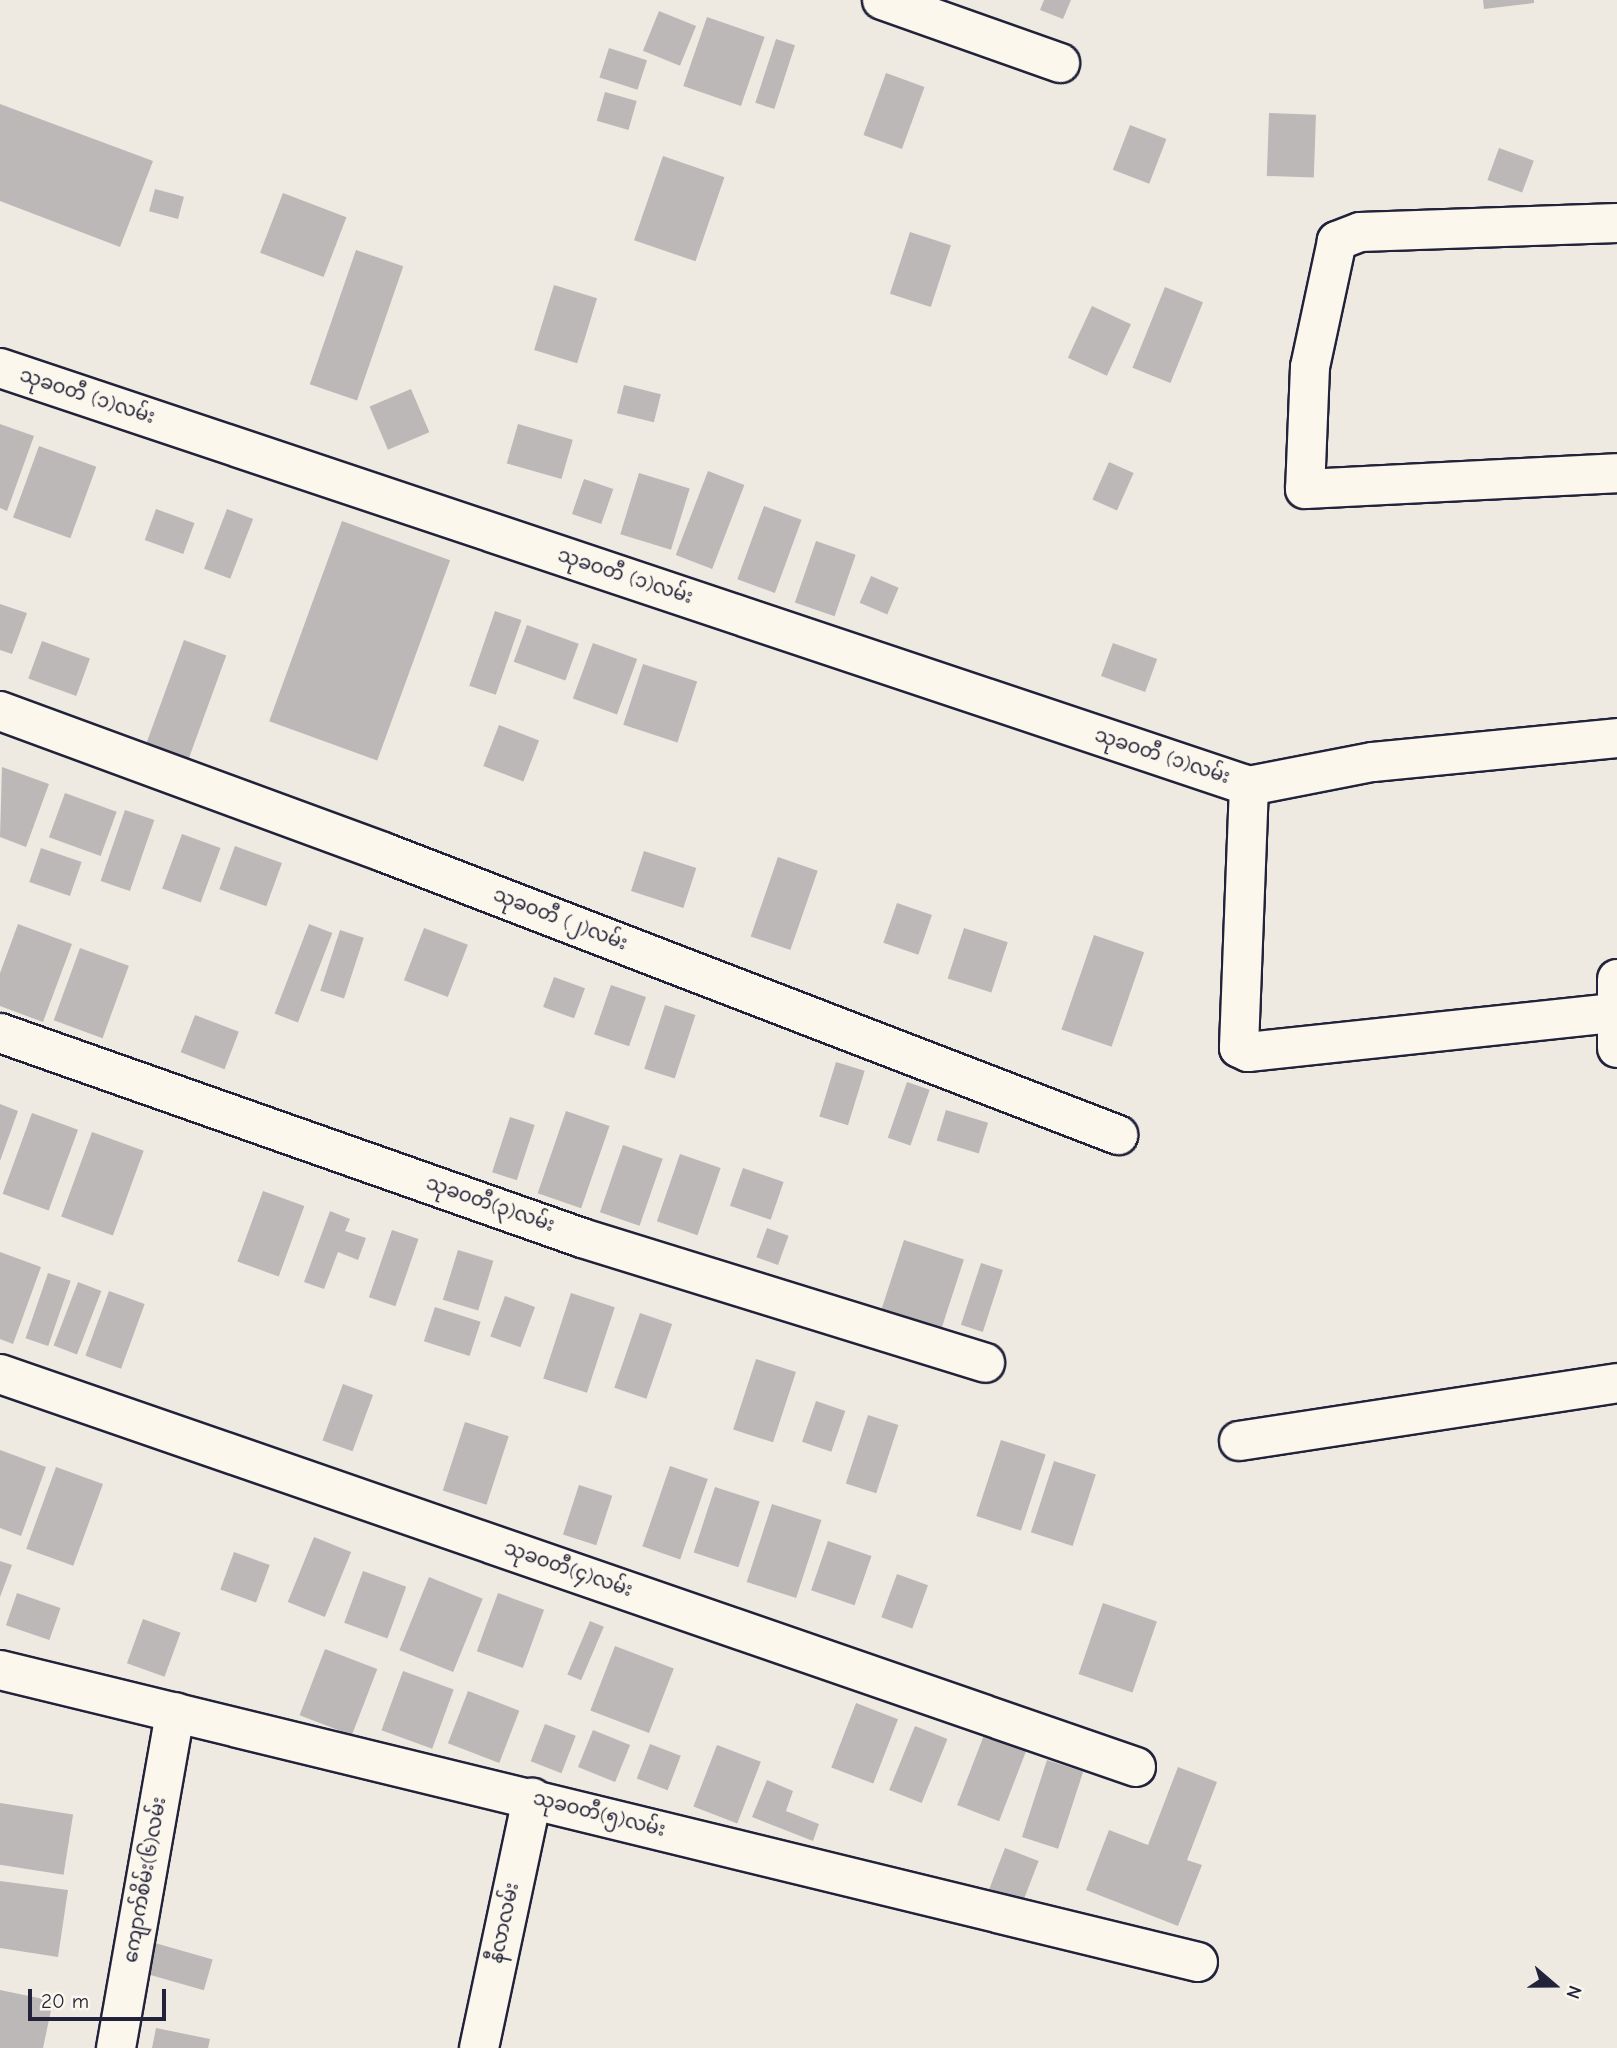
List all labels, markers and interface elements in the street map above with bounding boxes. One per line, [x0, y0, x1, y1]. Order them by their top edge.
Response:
street label: သုခဝတီ (၁)လမ်း [17, 364, 157, 430]
street label: သုခဝတီ (၁)လမ်း [555, 544, 695, 610]
street label: သုခဝတီ (၁)လမ်း [1092, 724, 1232, 790]
street label: သုခဝတီ (၂)လမ်း [490, 884, 630, 956]
street label: သုခဝတီ(၃)လမ်း [423, 1172, 557, 1238]
street label: သုခဝတီ(၄)လမ်း [501, 1537, 635, 1603]
street label: သုခဝတီ(၅)လမ်း [531, 1788, 667, 1842]
street label: ကျောက်စိမ်း(၆)လမ်း [120, 1795, 172, 1965]
street label: နီလာလမ်း [485, 1881, 525, 1965]
north arrow [1519, 1950, 1589, 2020]
scale bar [32, 1974, 170, 2018]
text: N [1561, 1983, 1586, 2002]
text: 20 m [41, 1989, 89, 2013]

